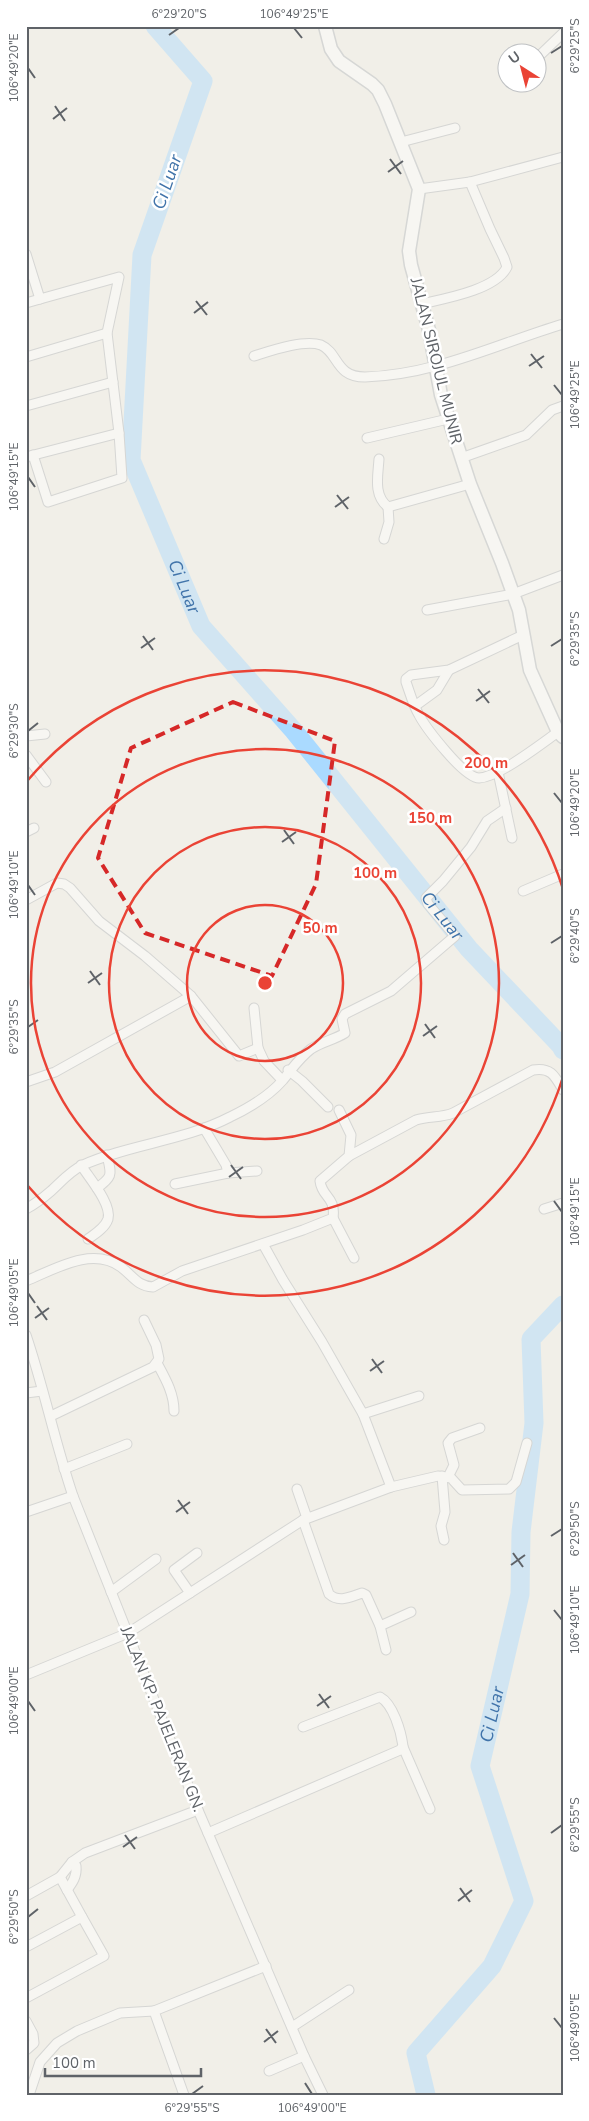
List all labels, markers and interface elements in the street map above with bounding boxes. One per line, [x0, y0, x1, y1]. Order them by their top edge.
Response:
text: 6°29'20"S [151, 6, 207, 22]
text: 106°49'25"E [259, 6, 329, 22]
text: 6°29'25"S [567, 18, 583, 74]
text: 106°49'20"E [6, 33, 22, 103]
north arrow [496, 42, 546, 92]
text: U [505, 47, 524, 69]
water label: Ci Luar [146, 151, 188, 213]
street label: JALAN SIROJUL MUNIR [404, 275, 467, 447]
text: 106°49'25"E [567, 360, 583, 430]
text: 106°49'15"E [6, 442, 22, 512]
water label: Ci Luar [162, 556, 207, 618]
text: 6°29'35"S [567, 611, 583, 667]
text: 6°29'30"S [6, 703, 22, 759]
text: 200 m [464, 753, 508, 773]
text: 106°49'20"E [567, 768, 583, 838]
text: 150 m [408, 808, 452, 828]
text: 106°49'10"E [6, 850, 22, 920]
text: 100 m [353, 863, 397, 883]
water label: Ci Luar [415, 886, 470, 946]
text: 6°29'40"S [567, 908, 583, 964]
text: 50 m [302, 918, 338, 938]
centre of rings [256, 974, 274, 992]
text: 6°29'35"S [6, 999, 22, 1055]
text: 106°49'15"E [567, 1177, 583, 1247]
text: 106°49'05"E [6, 1258, 22, 1328]
text: 6°29'50"S [567, 1501, 583, 1557]
text: 106°49'10"E [567, 1585, 583, 1655]
street label: JALAN KP. PAJELERAN GN. [114, 1622, 209, 1815]
text: 106°49'00"E [6, 1666, 22, 1736]
water label: Ci Luar [474, 1684, 510, 1745]
text: 6°29'55"S [567, 1797, 583, 1853]
text: 6°29'50"S [6, 1889, 22, 1945]
text: 106°49'05"E [567, 1993, 583, 2063]
scale bar [45, 2046, 201, 2078]
text: 100 m [52, 2053, 96, 2073]
text: 6°29'55"S [164, 2100, 220, 2116]
text: 106°49'00"E [277, 2100, 347, 2116]

